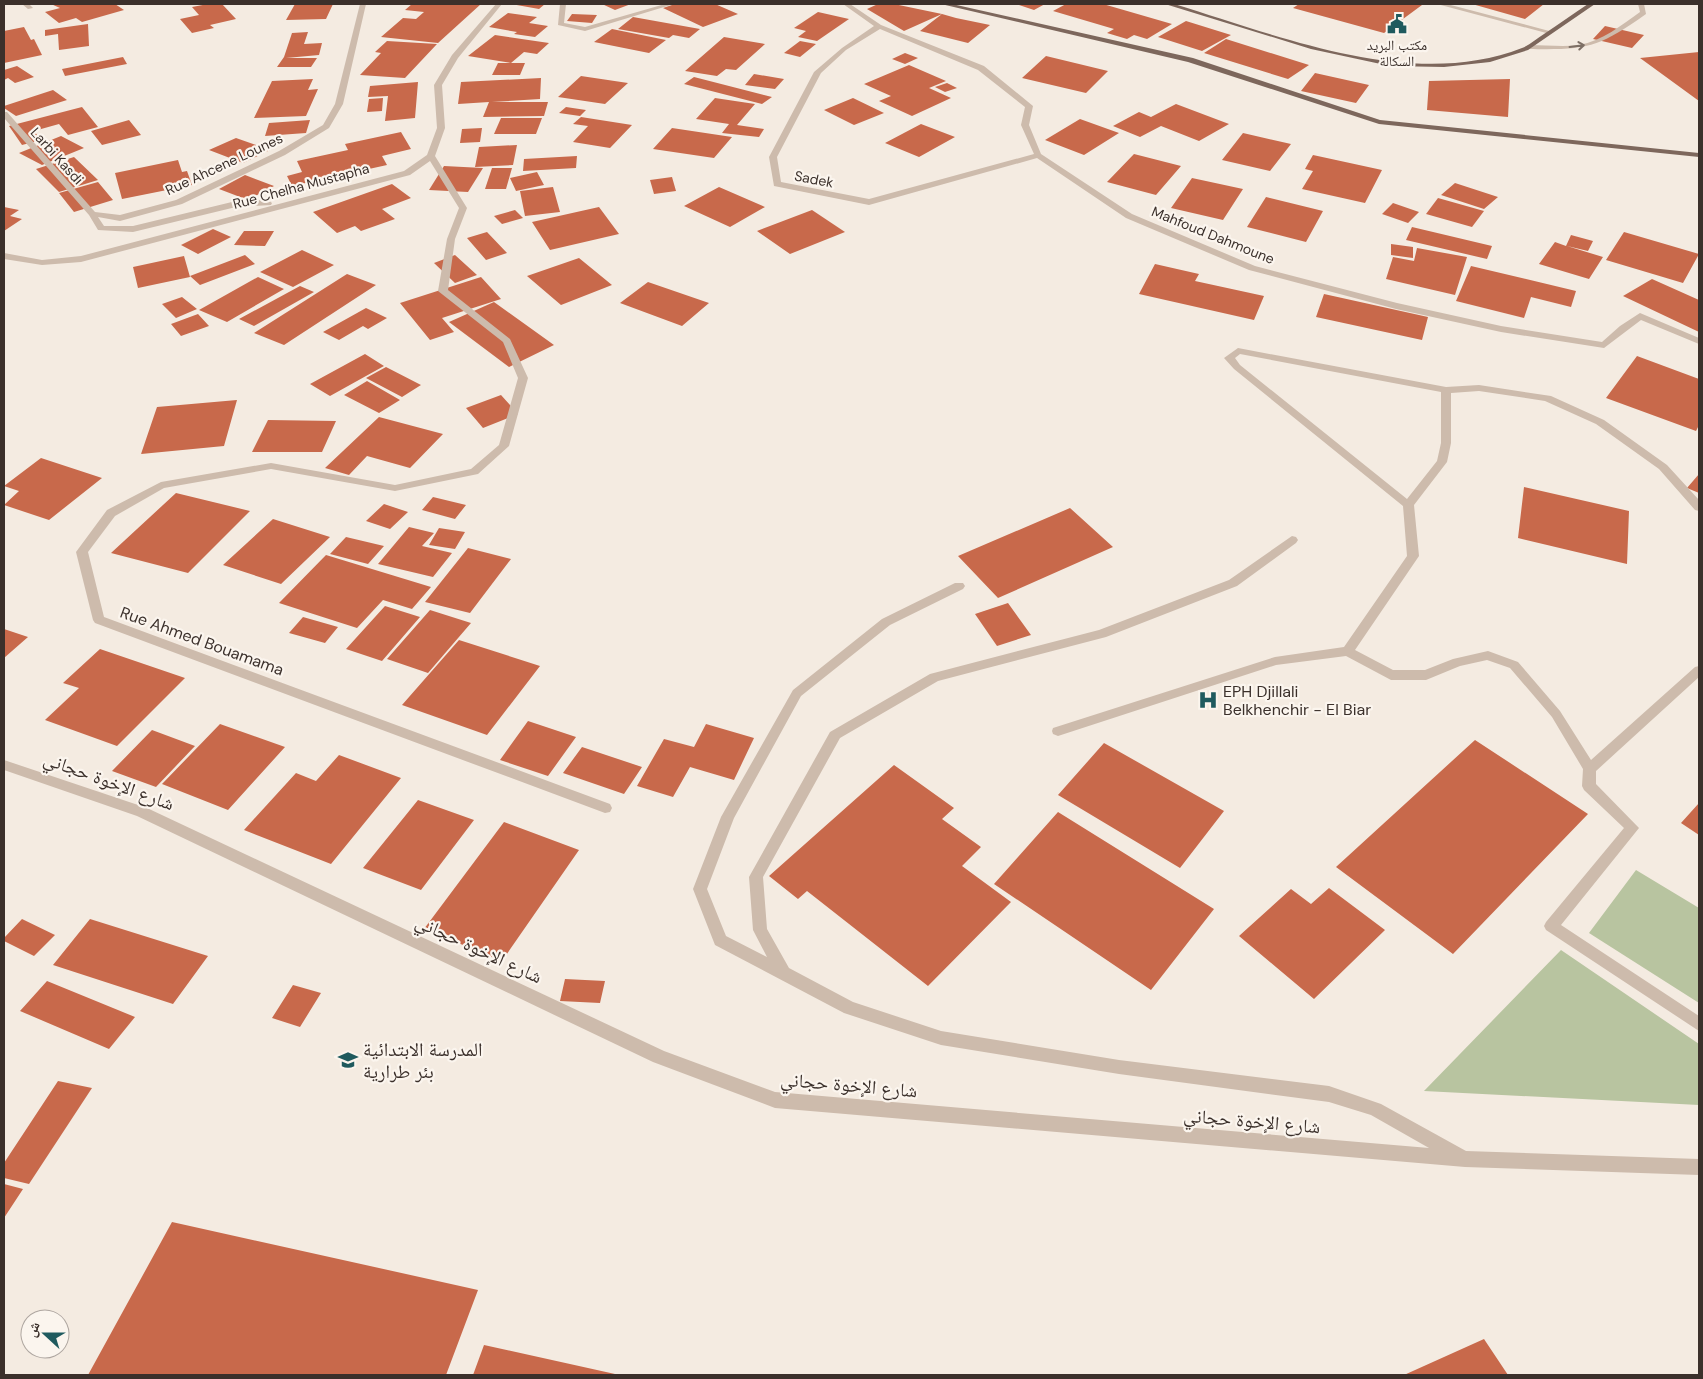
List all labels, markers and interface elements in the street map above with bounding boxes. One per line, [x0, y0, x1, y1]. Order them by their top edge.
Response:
public building icon: مكتب البريد السكالة [1386, 13, 1408, 35]
place label: مكتب البريد السكالة [1367, 36, 1427, 70]
one-way arrow [1569, 41, 1585, 51]
street label: Larbi Kasdi [27, 124, 87, 188]
street label: Rue Ahcene Lounes [162, 129, 286, 199]
street label: Rue Chelha Mustapha [231, 159, 371, 213]
street label: Sadek [793, 166, 835, 192]
street label: Mahfoud Dahmoune [1149, 202, 1277, 268]
street label: Rue Ahmed Bouamama [117, 602, 287, 680]
place label: EPH Djillali Belkhenchir - El Biar [1223, 681, 1371, 720]
hospital icon: EPH Djillali Belkhenchir - El Biar [1197, 689, 1219, 711]
street label: شارع الإخوة حجاني [39, 746, 178, 819]
street label: شارع الإخوة حجاني [410, 909, 546, 992]
place label: المدرسة الابتدائية بئر طرارية [363, 1037, 483, 1084]
school or university icon: المدرسة الابتدائية بئر طرارية [337, 1049, 359, 1071]
street label: شارع الإخوة حجاني [779, 1067, 918, 1106]
street label: شارع الإخوة حجاني [1182, 1103, 1321, 1142]
north arrow [20, 1309, 70, 1359]
text: ش [22, 1319, 44, 1340]

